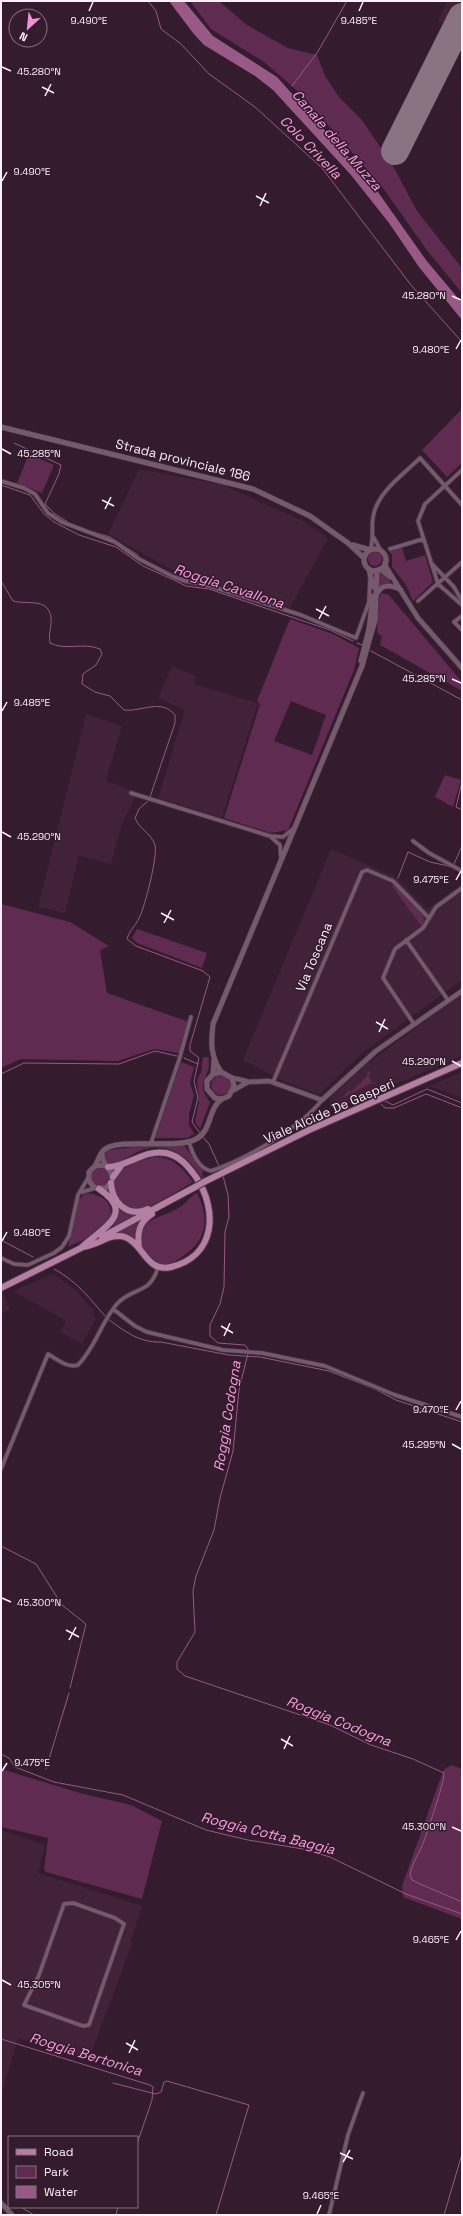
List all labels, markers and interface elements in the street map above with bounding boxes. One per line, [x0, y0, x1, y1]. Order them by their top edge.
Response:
north arrow [8, 8, 48, 48]
text: 9.490°E [71, 14, 108, 27]
text: 9.485°E [341, 14, 378, 27]
text: N [17, 29, 30, 45]
text: 45.280°N [17, 65, 61, 78]
water label: Canale della Muzza [288, 86, 386, 195]
water label: Colo Crivella [276, 111, 346, 183]
text: 9.490°E [14, 165, 51, 178]
text: 45.280°N [402, 289, 446, 302]
text: 9.480°E [413, 343, 450, 356]
street label: Strada provinciale 186 [114, 435, 252, 485]
text: 45.285°N [17, 447, 61, 460]
water label: Roggia Cavallona [172, 560, 287, 613]
text: 45.285°N [402, 672, 446, 685]
text: 9.485°E [14, 696, 51, 709]
text: 45.290°N [17, 830, 61, 843]
text: 9.475°E [413, 873, 449, 886]
street label: Via Toscana [292, 919, 336, 994]
text: 45.290°N [402, 1055, 446, 1068]
street label: Viale Alcide De Gasperi [261, 1075, 397, 1147]
text: 9.480°E [14, 1226, 51, 1239]
water label: Roggia Codogna [209, 1359, 245, 1472]
text: 9.470°E [413, 1403, 449, 1416]
text: 45.295°N [402, 1438, 446, 1451]
text: 45.300°N [17, 1596, 61, 1609]
water label: Roggia Codogna [284, 1692, 395, 1751]
text: 9.475°E [14, 1756, 50, 1769]
water label: Roggia Cotta Baggia [199, 1808, 338, 1859]
text: 45.300°N [402, 1820, 446, 1833]
text: 9.465°E [413, 1933, 450, 1946]
text: 45.305°N [17, 1978, 61, 1991]
water label: Roggia Bertonica [28, 2028, 145, 2080]
legend [8, 2136, 138, 2208]
text: Road [44, 2144, 73, 2160]
text: Park [44, 2164, 69, 2180]
text: Water [44, 2184, 78, 2200]
text: 9.465°E [303, 2189, 340, 2202]

